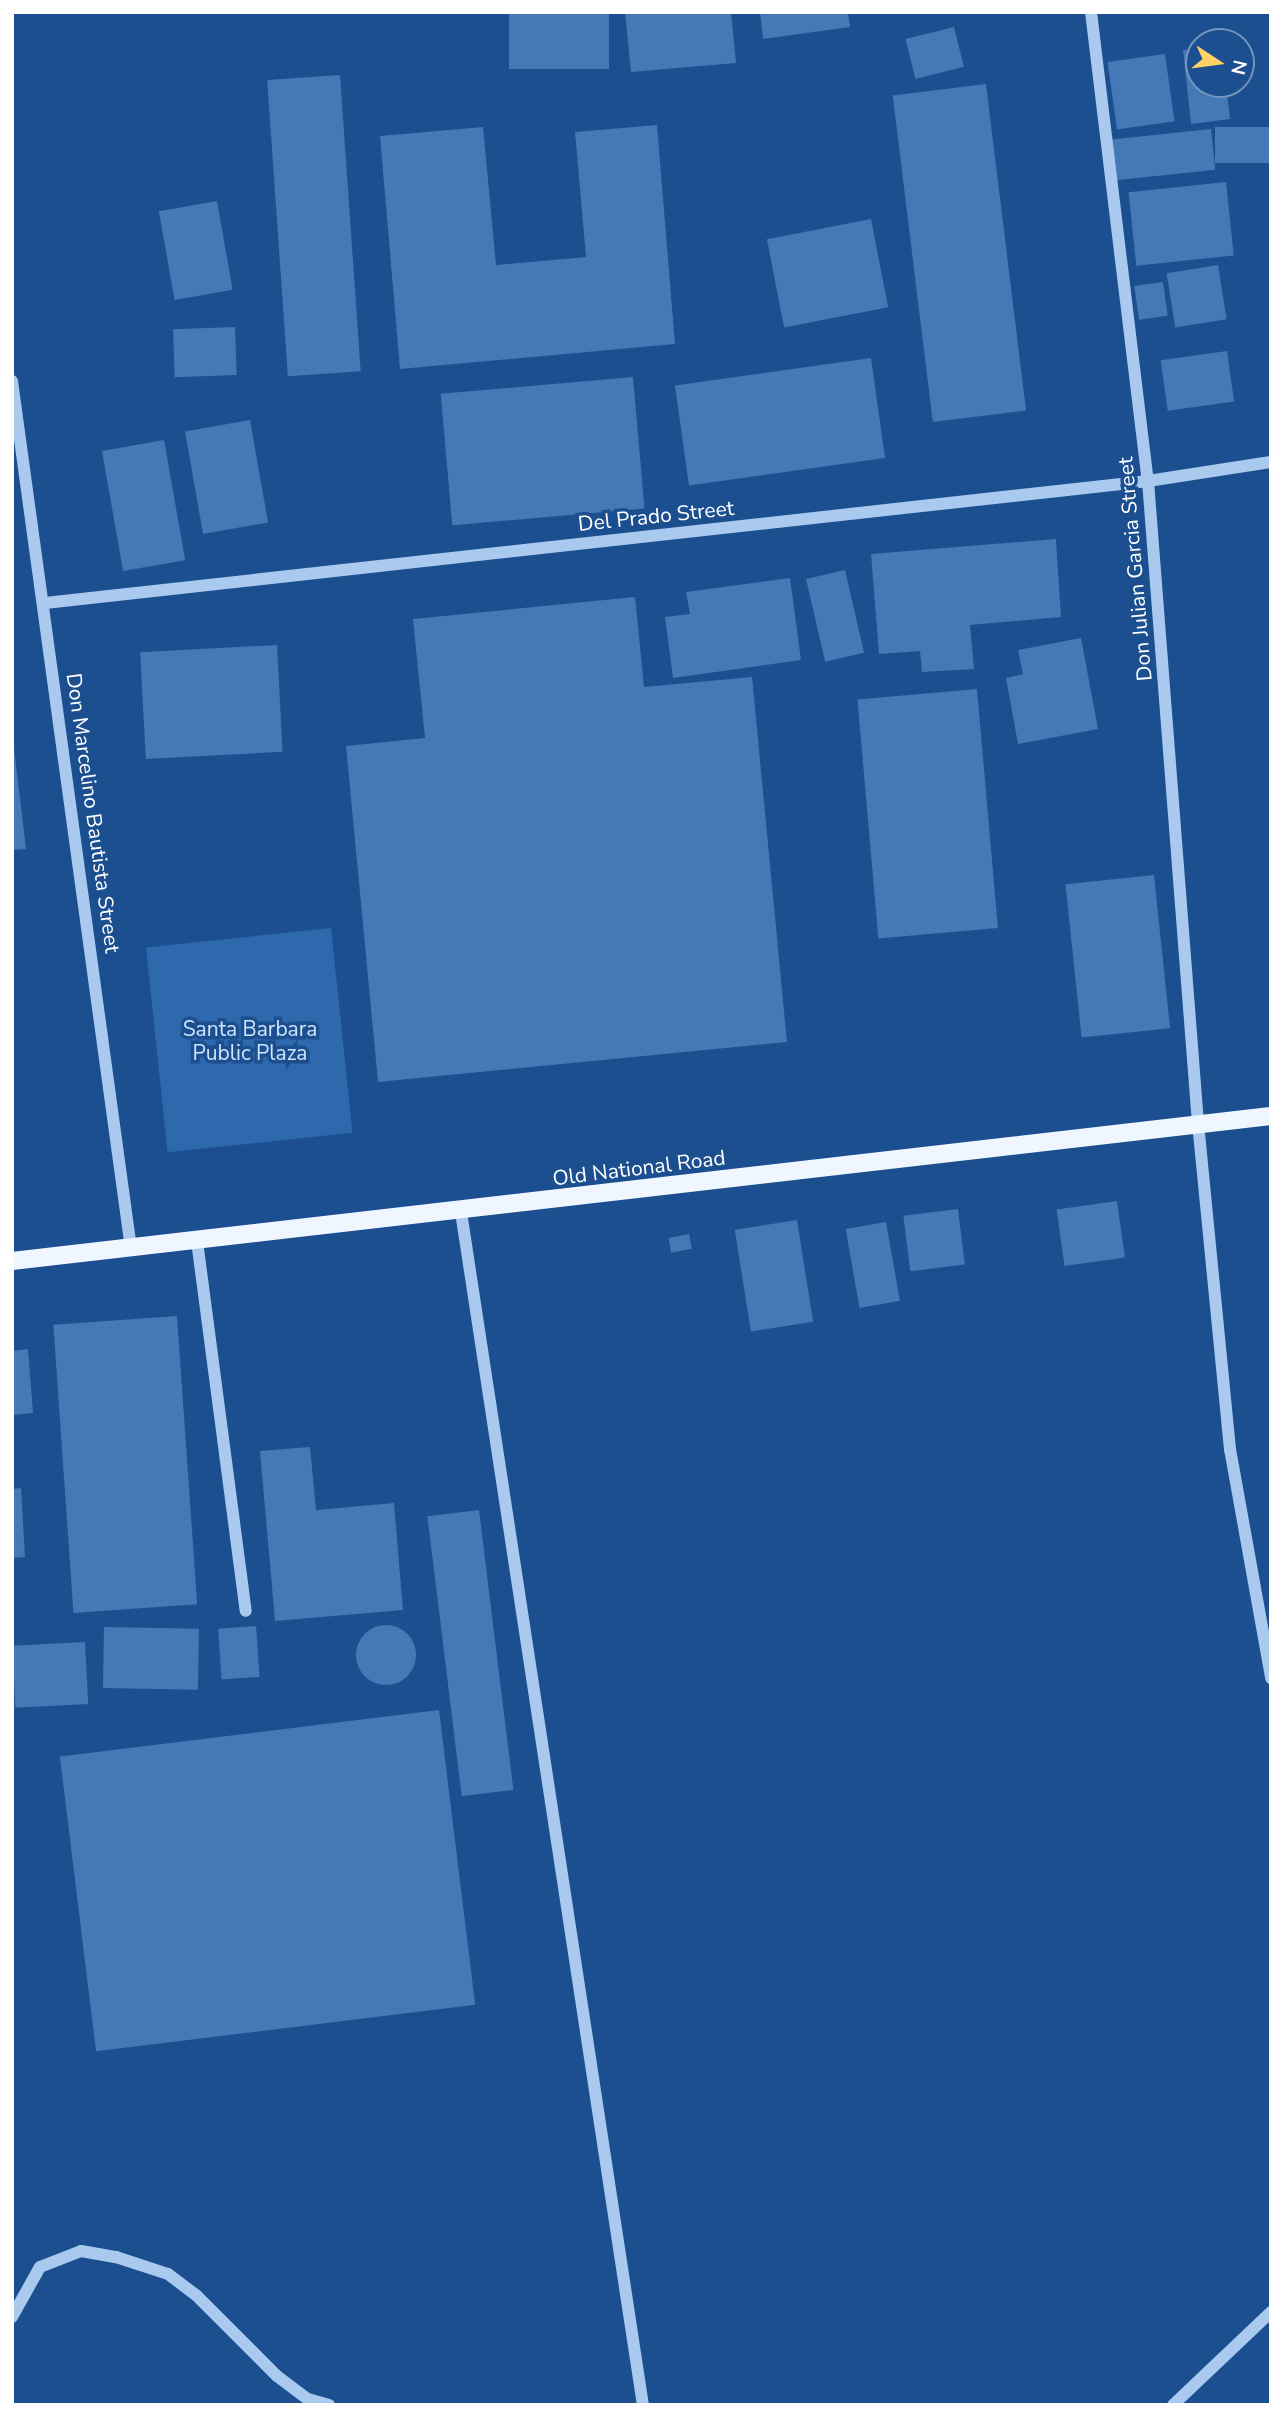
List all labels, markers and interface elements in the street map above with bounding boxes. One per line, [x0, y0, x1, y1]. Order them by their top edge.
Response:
north arrow [1185, 28, 1255, 98]
text: N [1224, 57, 1253, 77]
street label: Don Julian Garcia Street [1113, 456, 1157, 682]
street label: Del Prado Street [577, 495, 735, 537]
street label: Don Marcelino Bautista Street [61, 671, 125, 955]
park label: Santa Barbara Public Plaza [183, 1016, 317, 1066]
street label: Old National Road [551, 1145, 727, 1191]

